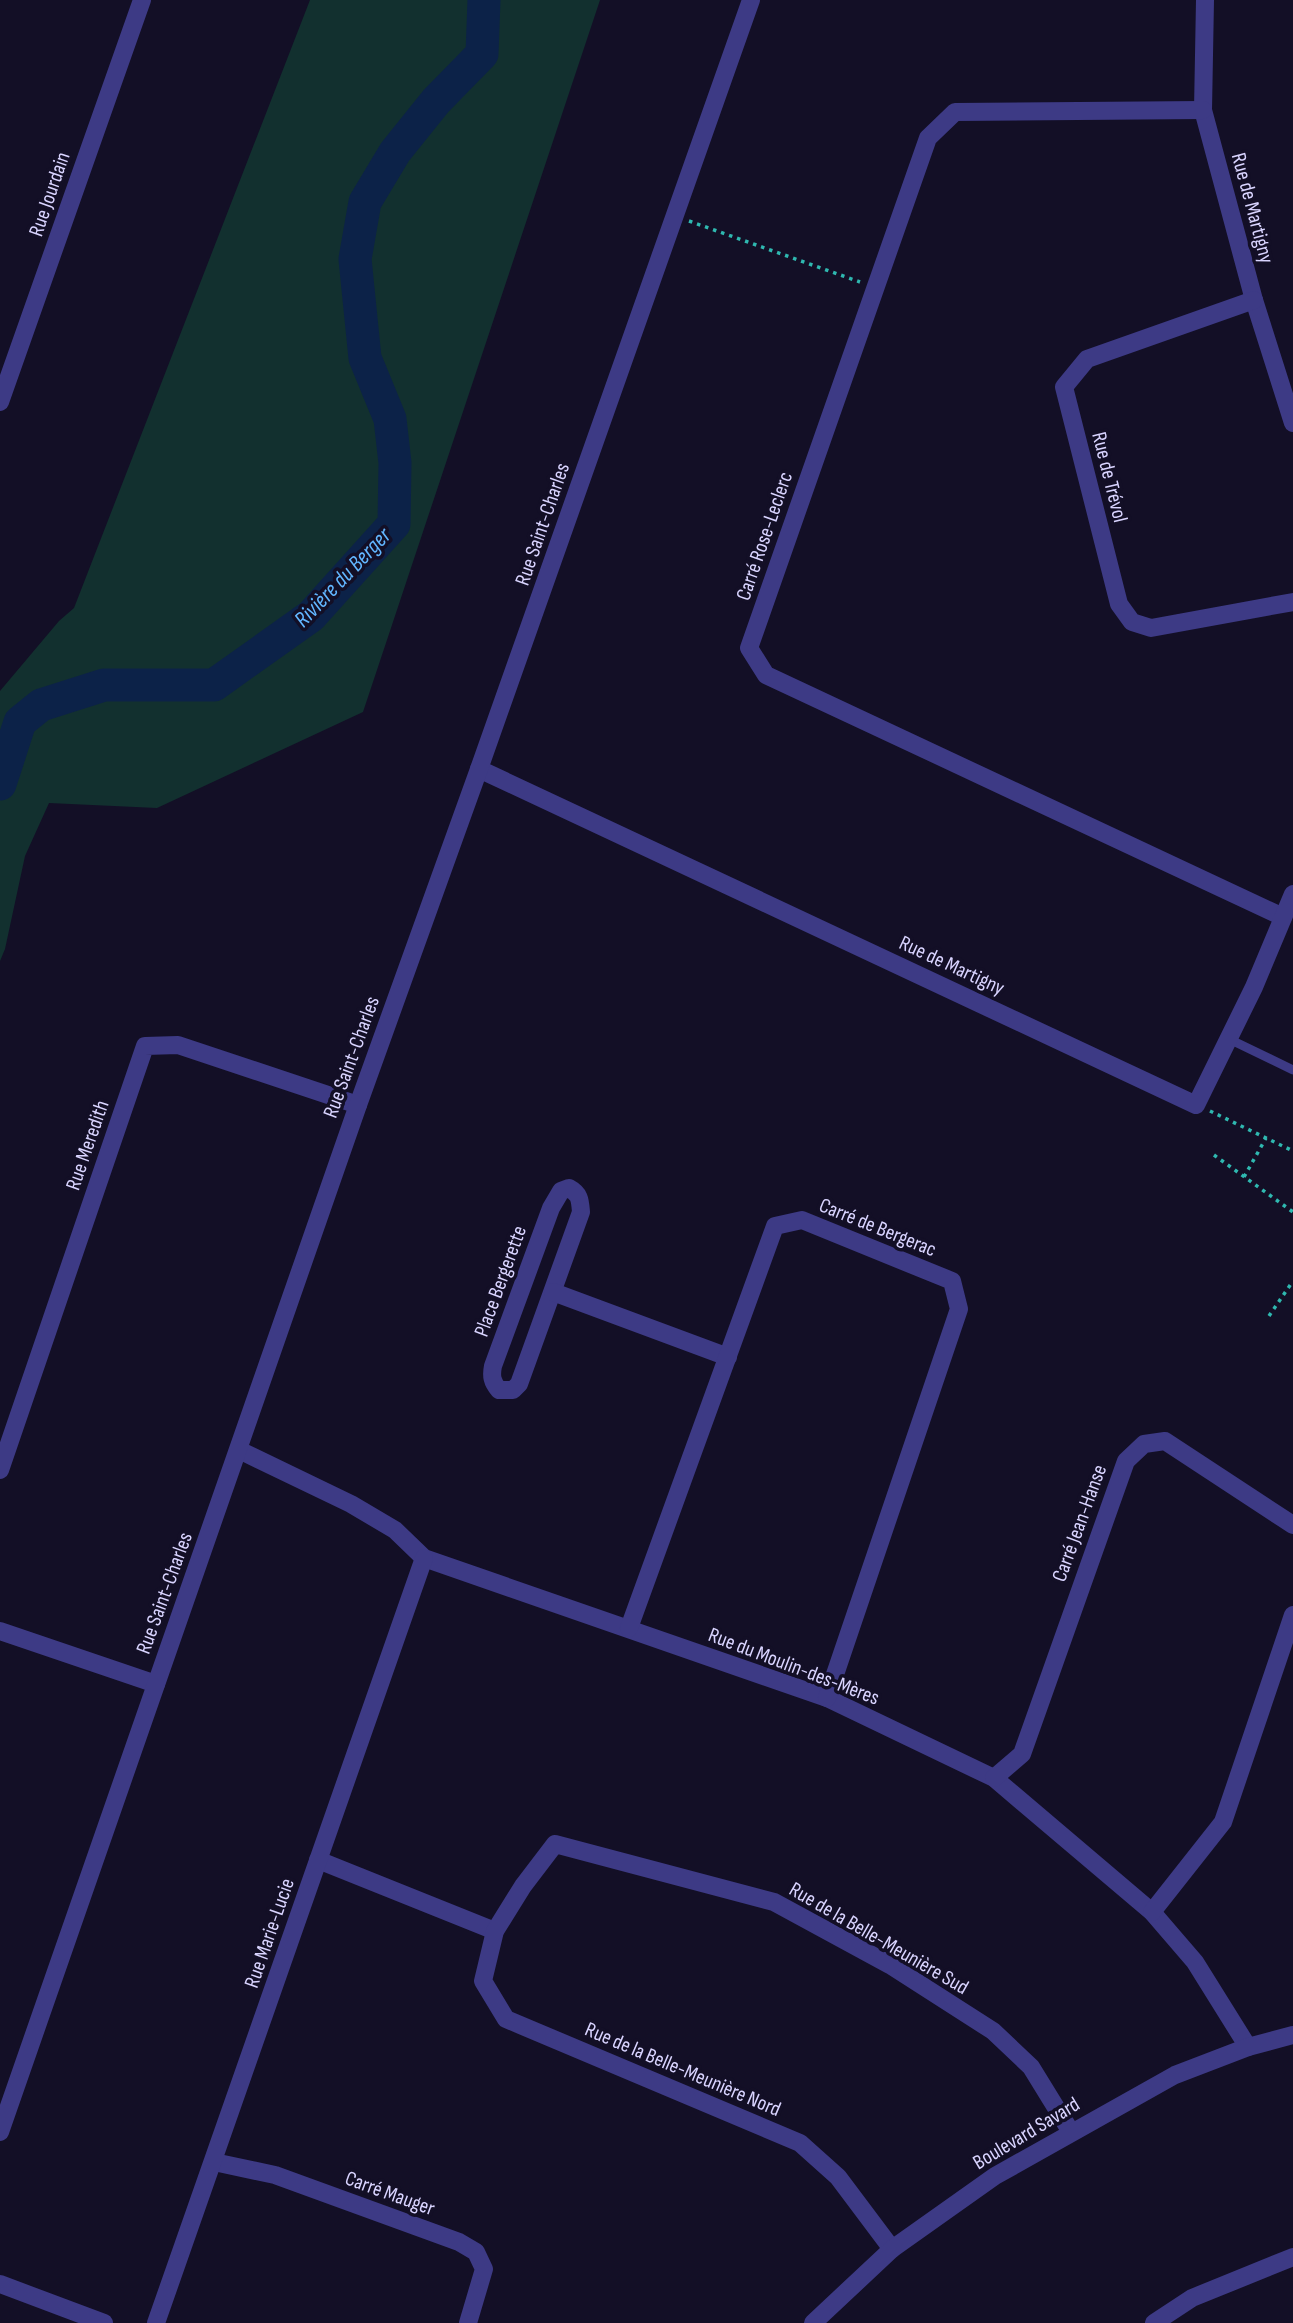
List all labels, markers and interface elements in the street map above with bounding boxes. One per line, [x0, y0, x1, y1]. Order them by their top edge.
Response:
street label: Rue Jourdain [23, 149, 76, 240]
street label: Rue de Martigny [1226, 150, 1279, 266]
street label: Rue de Trévol [1086, 429, 1133, 525]
street label: Rue Saint-Charles [510, 460, 575, 589]
street label: Carré Rose-Leclerc [731, 469, 798, 604]
water label: Rivière du Berger [288, 521, 398, 633]
street label: Rue de Martigny [895, 930, 1008, 1001]
street label: Rue Saint-Charles [318, 993, 385, 1121]
street label: Rue Meredith [60, 1097, 114, 1193]
street label: Carré de Bergerac [816, 1193, 940, 1262]
street label: Place Bergerette [469, 1222, 532, 1340]
street label: Carré Jean-Hanse [1047, 1461, 1112, 1585]
street label: Rue Saint-Charles [131, 1529, 198, 1657]
street label: Rue du Moulin-des-Mères [705, 1622, 883, 1711]
street label: Rue Marie-Lucie [239, 1875, 300, 1991]
street label: Rue de la Belle-Meunière Sud [785, 1877, 973, 2000]
street label: Rue de la Belle-Meunière Nord [581, 2017, 784, 2122]
street label: Boulevard Savard [968, 2092, 1084, 2175]
street label: Carré Mauger [342, 2166, 438, 2221]

